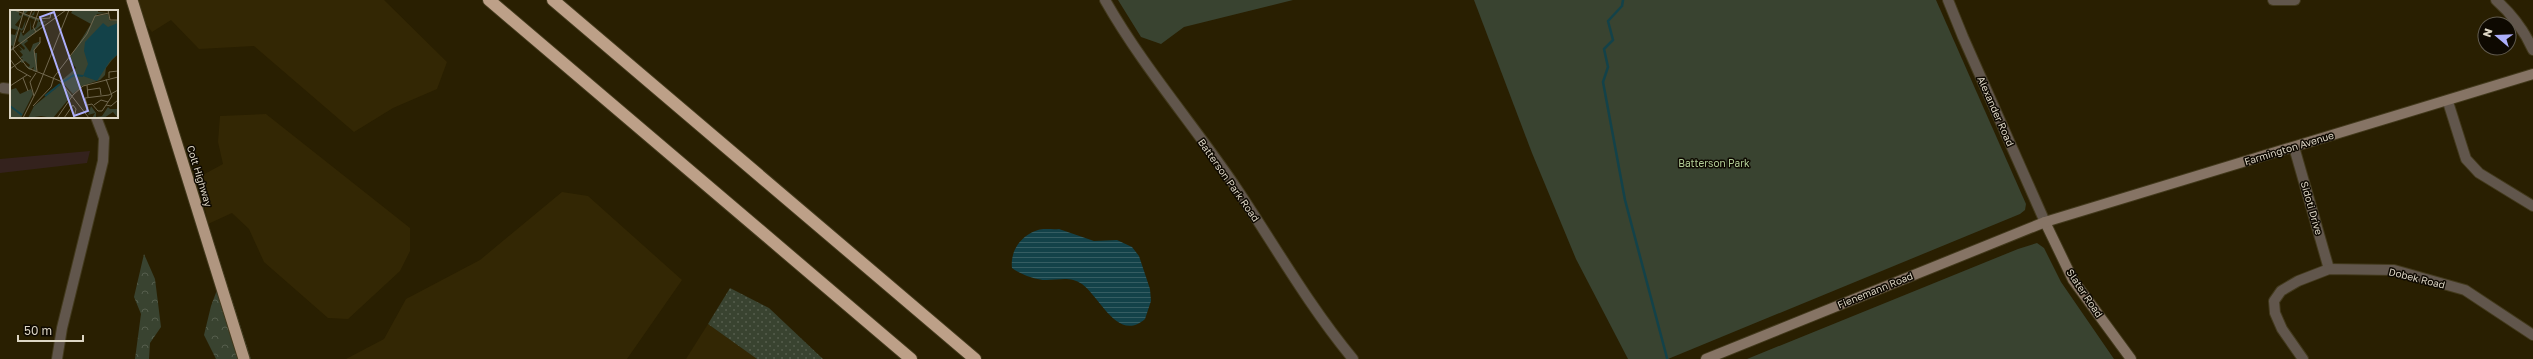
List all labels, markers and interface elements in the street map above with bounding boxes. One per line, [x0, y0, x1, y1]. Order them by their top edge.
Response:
inset map [10, 10, 118, 118]
north arrow [2477, 16, 2517, 56]
text: N [2480, 27, 2495, 39]
street label: Alexander Road [1975, 74, 2017, 148]
street label: Farmington Avenue [2243, 129, 2335, 167]
street label: Batterson Park Road [1196, 136, 1262, 224]
street label: Colt Highway [185, 144, 215, 209]
park label: Batterson Park [1678, 157, 1750, 169]
street label: Sidoti Drive [2299, 180, 2325, 236]
street label: Dobek Road [2388, 265, 2446, 291]
street label: Slater Road [2064, 266, 2106, 320]
street label: Fienemann Road [1836, 269, 1914, 311]
scale bar [18, 317, 83, 343]
text: 50 m [24, 323, 52, 338]

